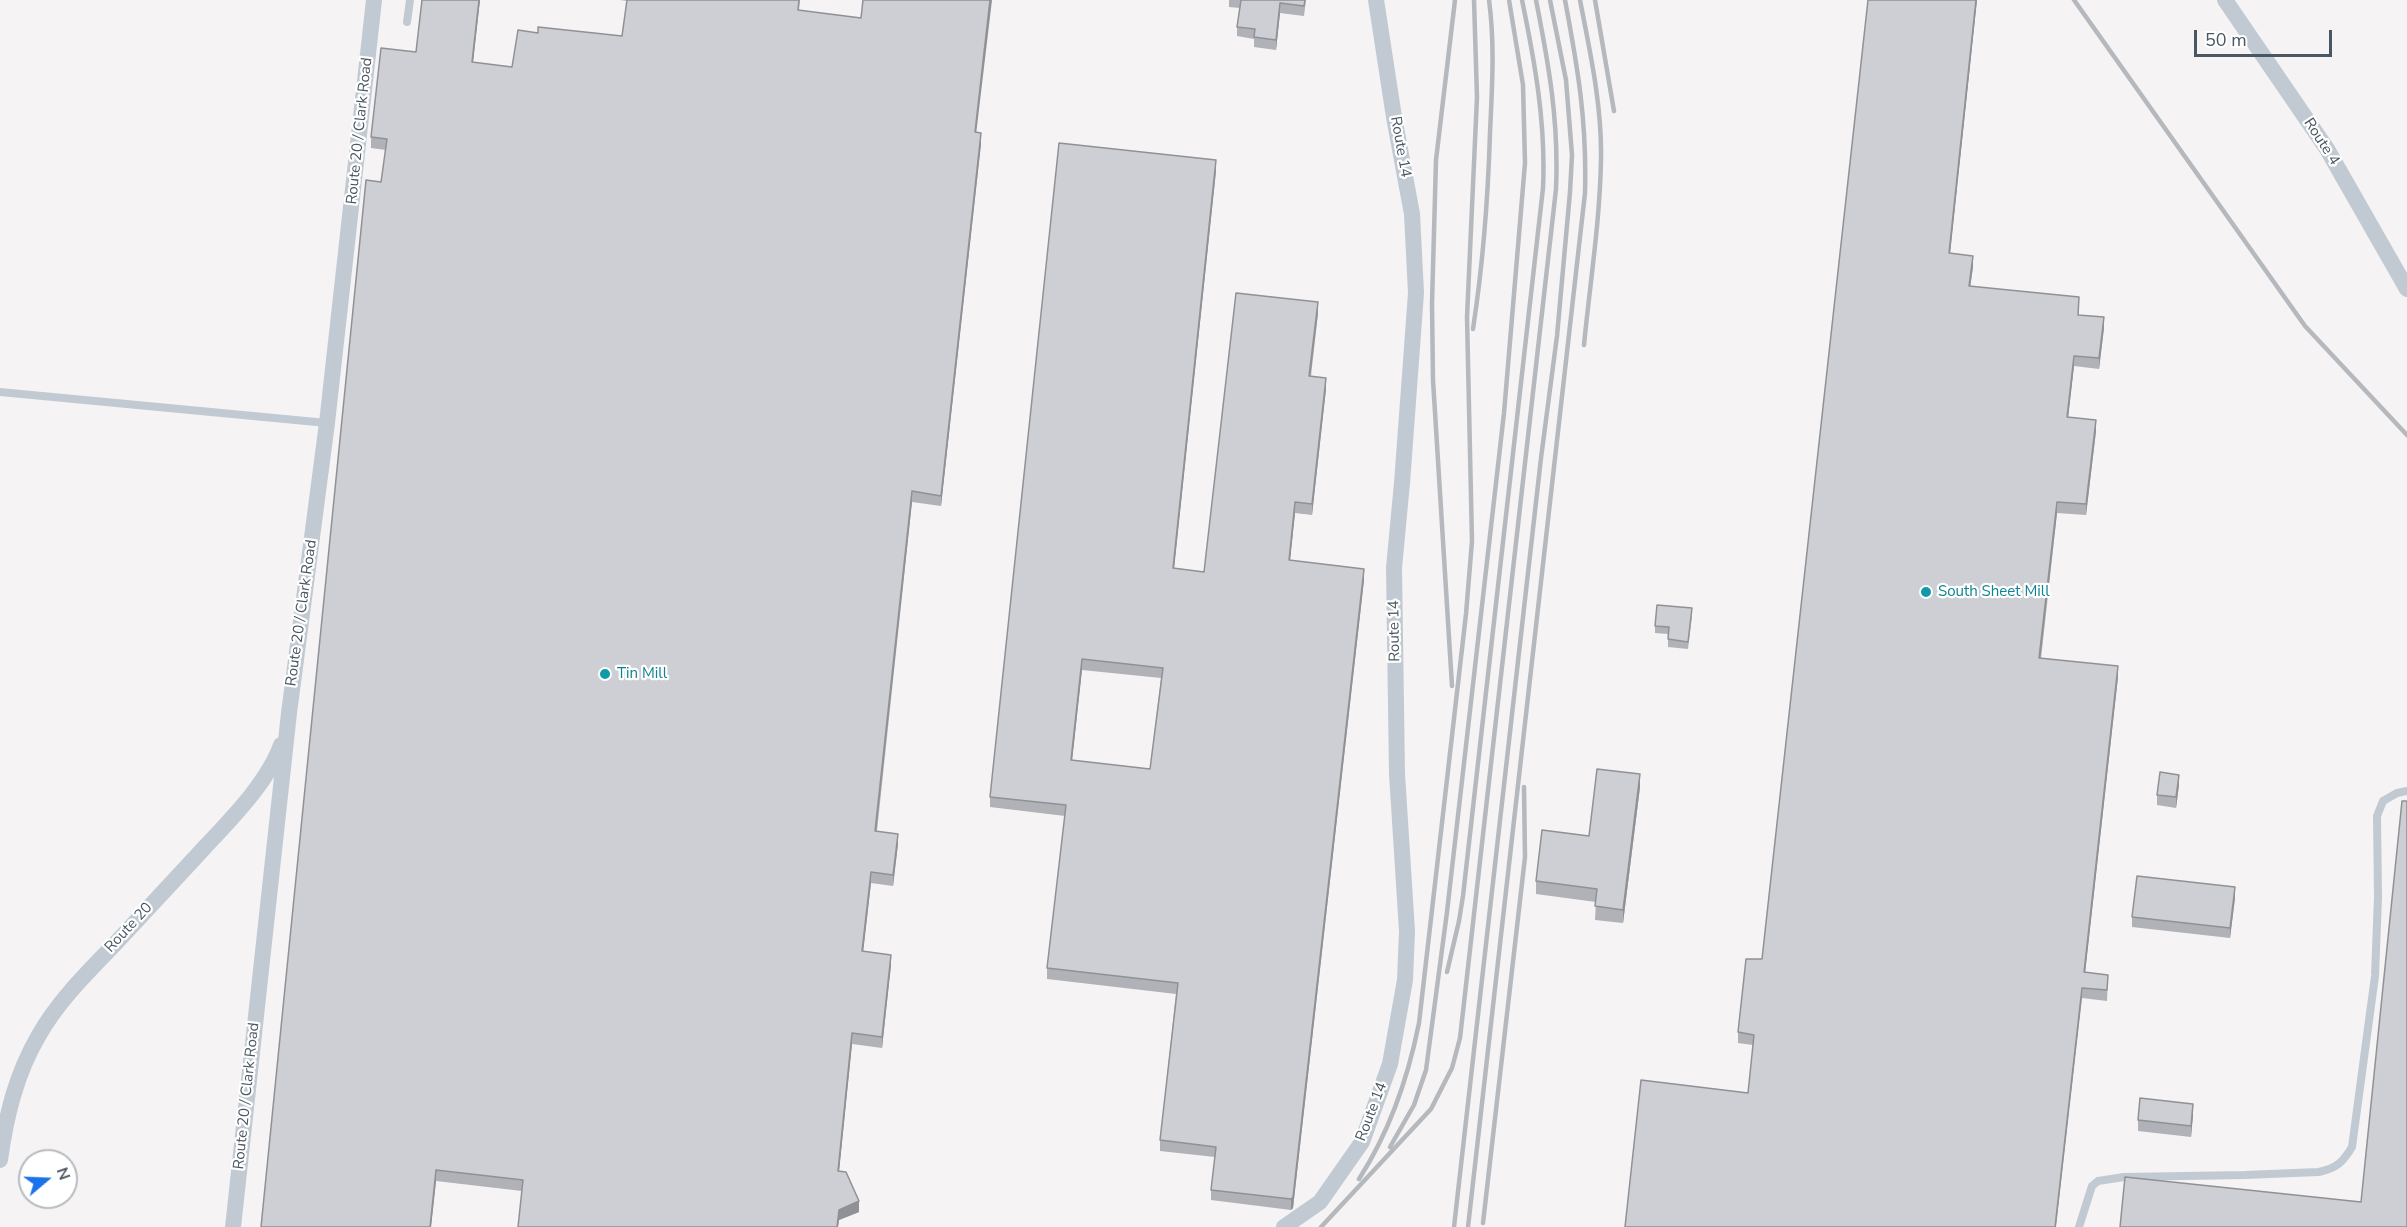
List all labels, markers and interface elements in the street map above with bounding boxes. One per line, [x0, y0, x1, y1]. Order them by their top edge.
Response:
scale bar [2197, 18, 2335, 56]
text: 50 m [2205, 28, 2247, 52]
street label: Route 20 / Clark Road [343, 57, 377, 205]
street label: Route 14 [1386, 115, 1414, 179]
street label: Route 4 [2299, 115, 2343, 169]
street label: Route 20 / Clark Road [283, 539, 321, 687]
place label: South Sheet Mill [1938, 583, 2050, 601]
marker: South Sheet Mill [1919, 585, 1933, 599]
street label: Route 14 [1385, 600, 1405, 662]
place label: Tin Mill [617, 665, 667, 683]
marker: Tin Mill [598, 667, 612, 681]
street label: Route 20 [101, 899, 157, 957]
street label: Route 20 / Clark Road [230, 1022, 264, 1170]
street label: Route 14 [1353, 1080, 1391, 1144]
north arrow [18, 1149, 78, 1209]
text: N [51, 1165, 75, 1183]

